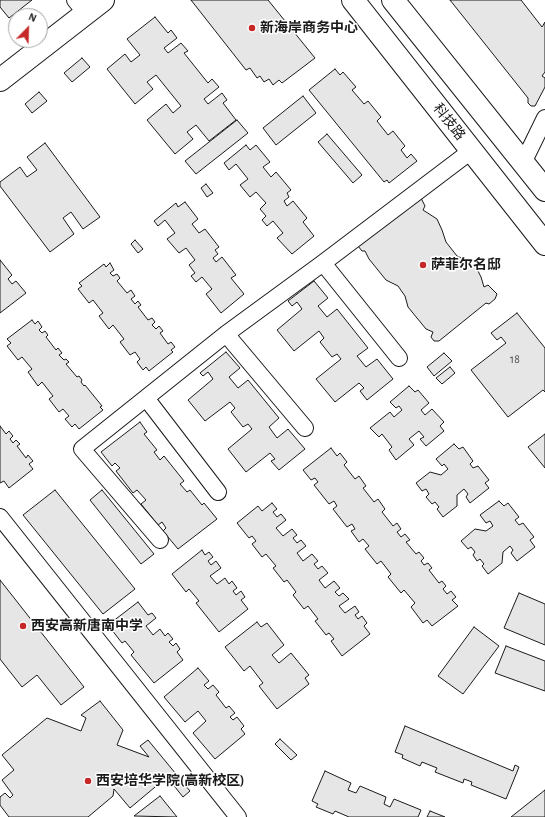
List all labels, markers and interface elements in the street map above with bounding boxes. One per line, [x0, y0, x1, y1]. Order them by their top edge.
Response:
north arrow [8, 8, 48, 48]
text: N [27, 11, 38, 24]
place label: 新海岸商务中心 [260, 20, 358, 36]
marker: 新海岸商务中心 [247, 23, 257, 33]
street label: 科技路 [429, 100, 469, 144]
place label: 萨菲尔名邸 [431, 257, 501, 273]
marker: 萨菲尔名邸 [418, 260, 428, 270]
house number: 18 [510, 352, 520, 366]
place label: 西安高新唐南中学 [31, 618, 143, 634]
marker: 西安高新唐南中学 [18, 621, 28, 631]
place label: 西安培华学院(高新校区) [96, 773, 244, 789]
marker: 西安培华学院(高新校区) [83, 776, 93, 786]

